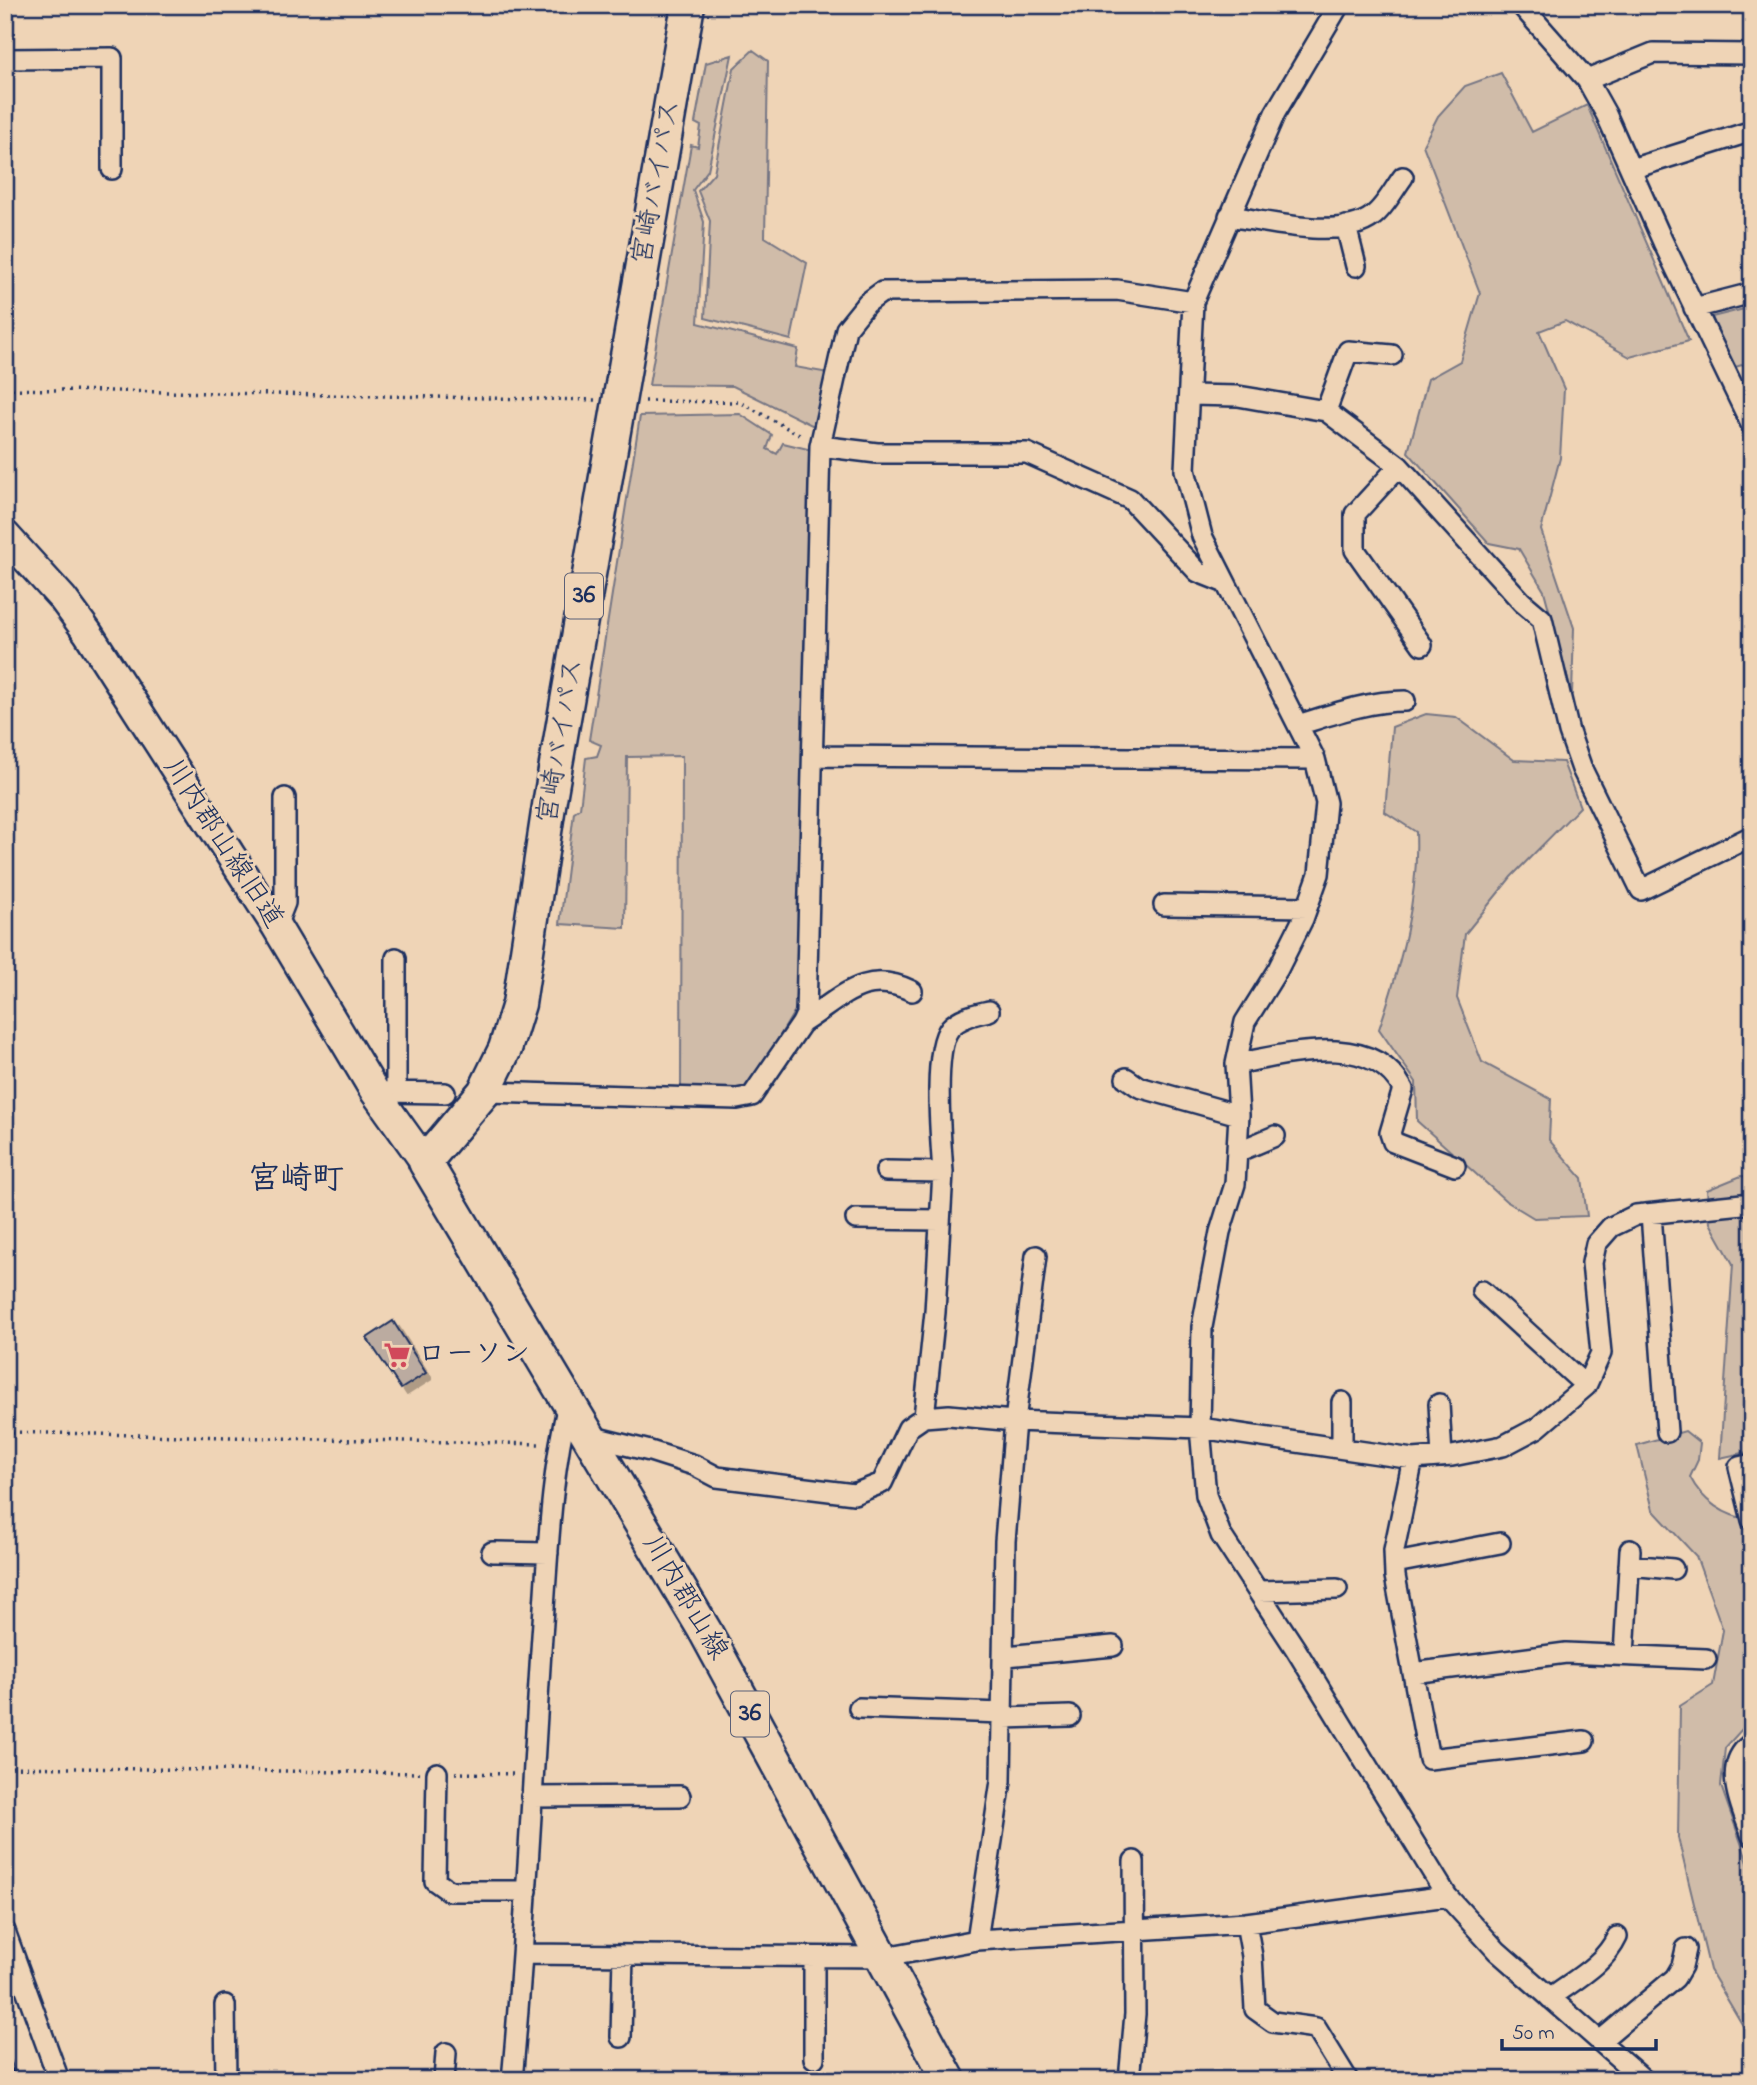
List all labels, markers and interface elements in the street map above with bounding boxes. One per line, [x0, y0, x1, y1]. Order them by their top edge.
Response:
street label: 宮崎バイパス [622, 96, 692, 268]
road number: 36 [565, 574, 603, 618]
street label: 宮崎バイパス [528, 655, 594, 827]
street label: 川内郡山線旧道 [151, 751, 293, 937]
district label: 宮崎町 [248, 1157, 344, 1204]
place label: ローソン [418, 1335, 530, 1376]
supermarket icon: ローソン [382, 1340, 412, 1370]
street label: 川内郡山線 [630, 1527, 738, 1669]
road number: 36 [731, 1692, 769, 1736]
scale bar [1502, 2008, 1656, 2052]
text: 50 m [1512, 2019, 1555, 2049]

